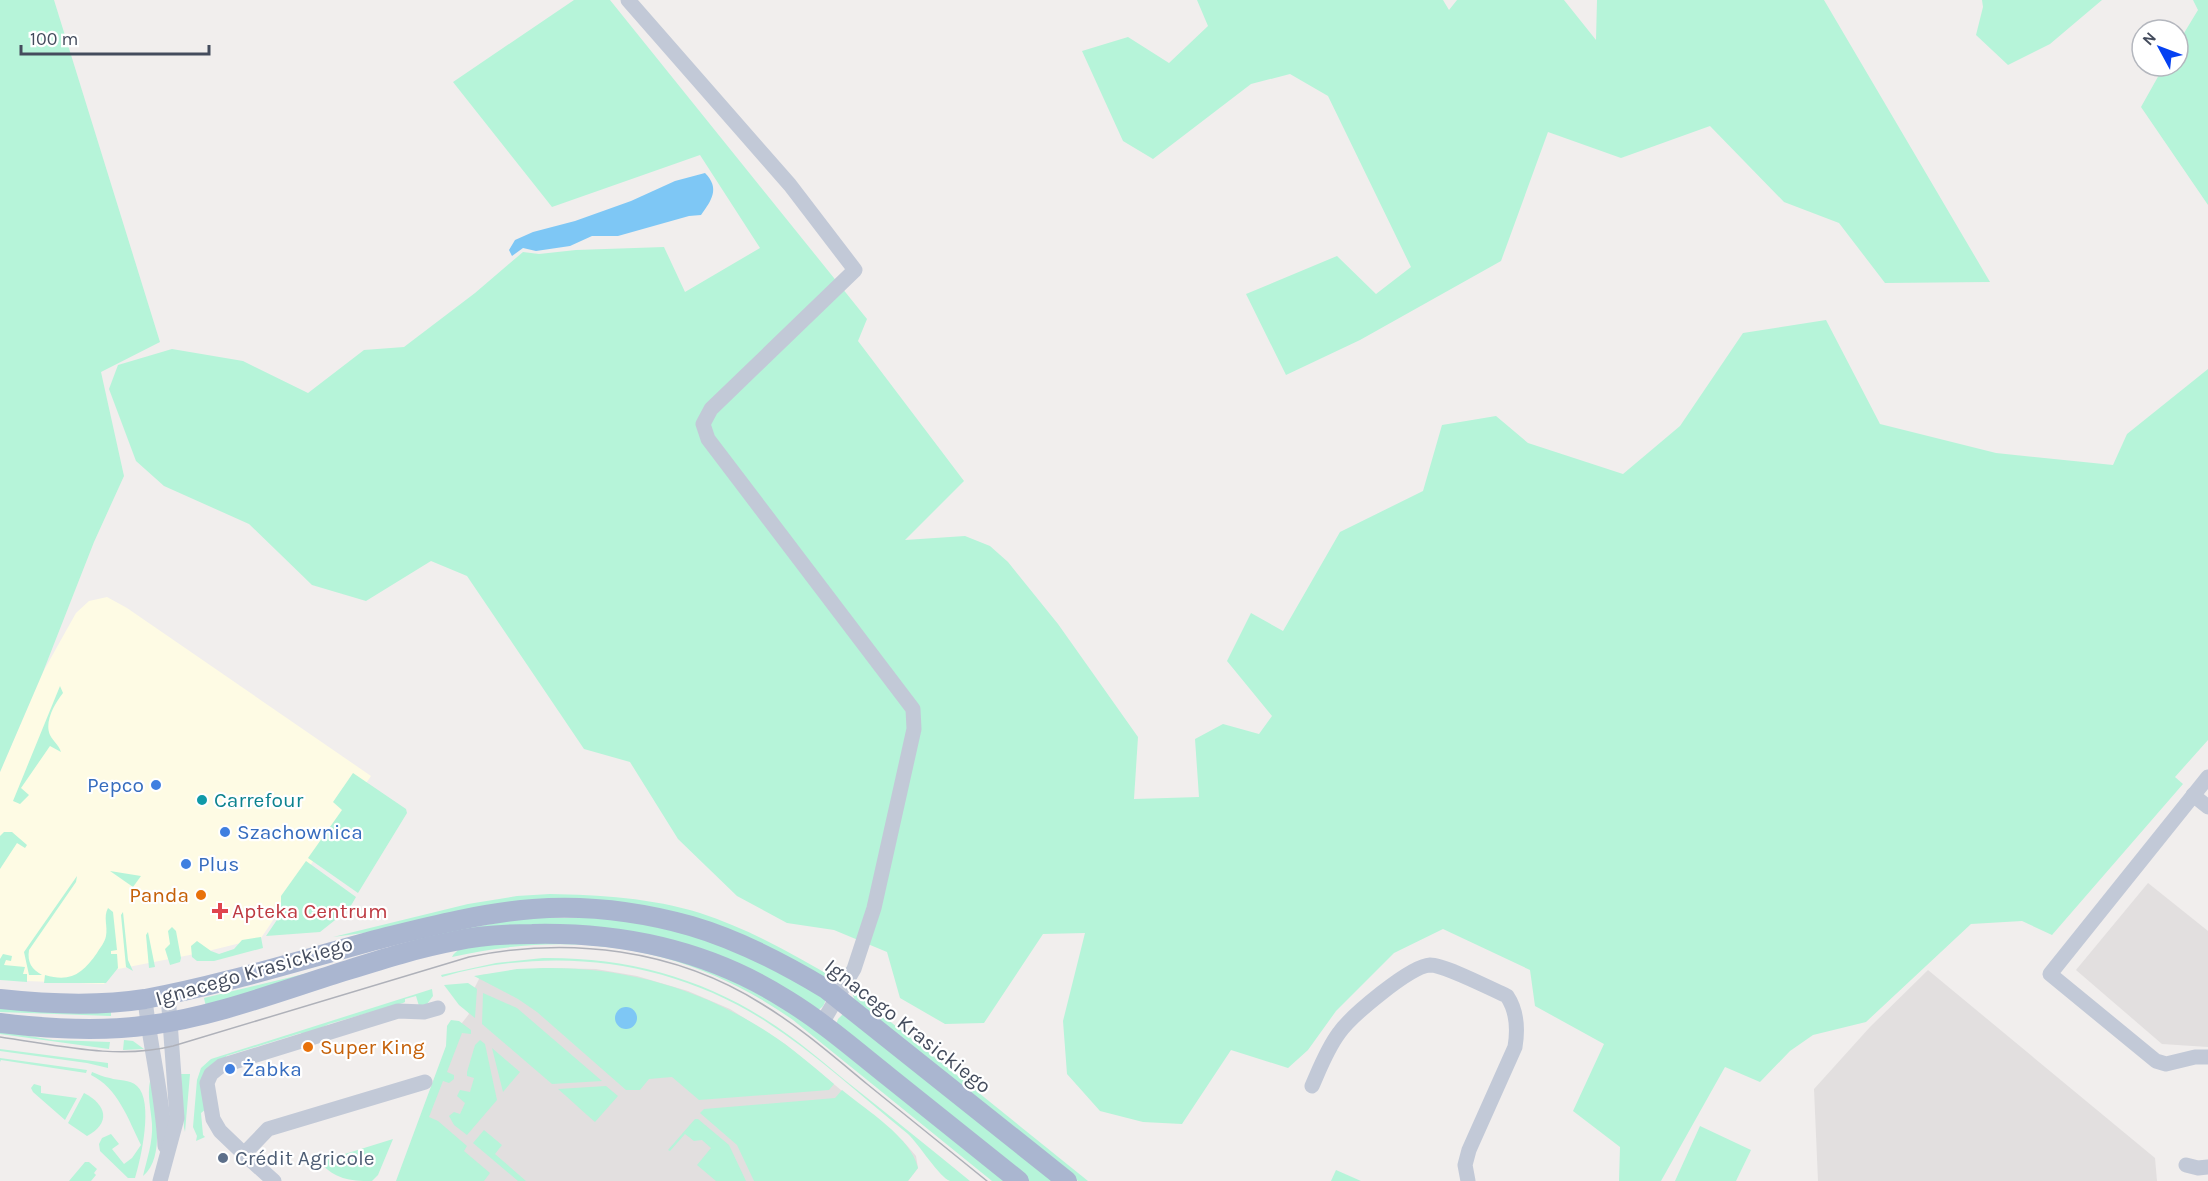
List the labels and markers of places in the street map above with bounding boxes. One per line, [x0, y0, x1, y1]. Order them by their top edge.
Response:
place label: Pepco [87, 773, 144, 797]
marker: Pepco [149, 778, 163, 792]
place label: Carrefour [214, 788, 304, 812]
marker: Carrefour [195, 793, 209, 807]
place label: Szachownica [237, 820, 363, 844]
marker: Szachownica [218, 825, 232, 839]
place label: Plus [198, 852, 239, 876]
marker: Plus [179, 857, 193, 871]
place label: Panda [129, 883, 189, 907]
marker: Panda [194, 888, 208, 902]
place label: Apteka Centrum [232, 899, 388, 923]
marker: Apteka Centrum [213, 904, 227, 918]
place label: Super King [320, 1035, 425, 1059]
marker: Super King [301, 1040, 315, 1054]
place label: Żabka [242, 1057, 302, 1081]
marker: Żabka [223, 1062, 237, 1076]
place label: Crédit Agricole [235, 1146, 375, 1170]
marker: Crédit Agricole [216, 1151, 230, 1165]

